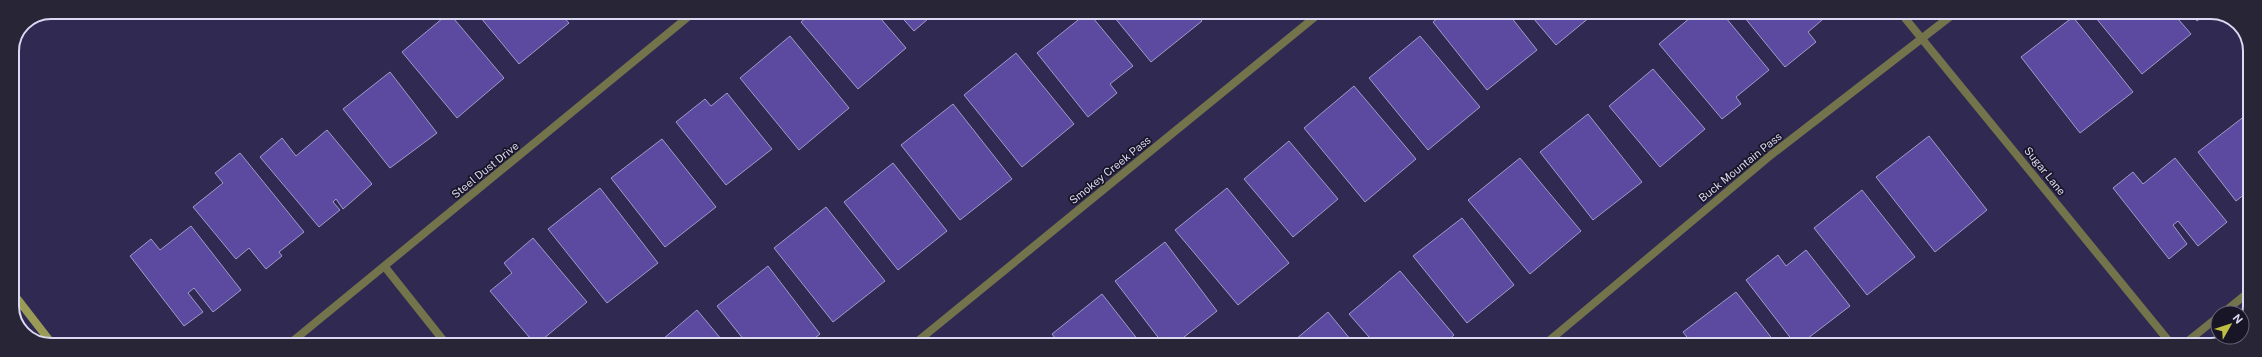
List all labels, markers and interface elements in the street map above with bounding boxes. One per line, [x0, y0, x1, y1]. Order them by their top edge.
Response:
street label: Buck Mountain Pass [1696, 130, 1784, 204]
street label: Smokey Creek Pass [1067, 133, 1153, 206]
street label: Steel Dust Drive [449, 139, 521, 201]
street label: Sugar Lane [2022, 145, 2068, 197]
north arrow [2210, 305, 2250, 345]
text: N [2230, 312, 2245, 326]

